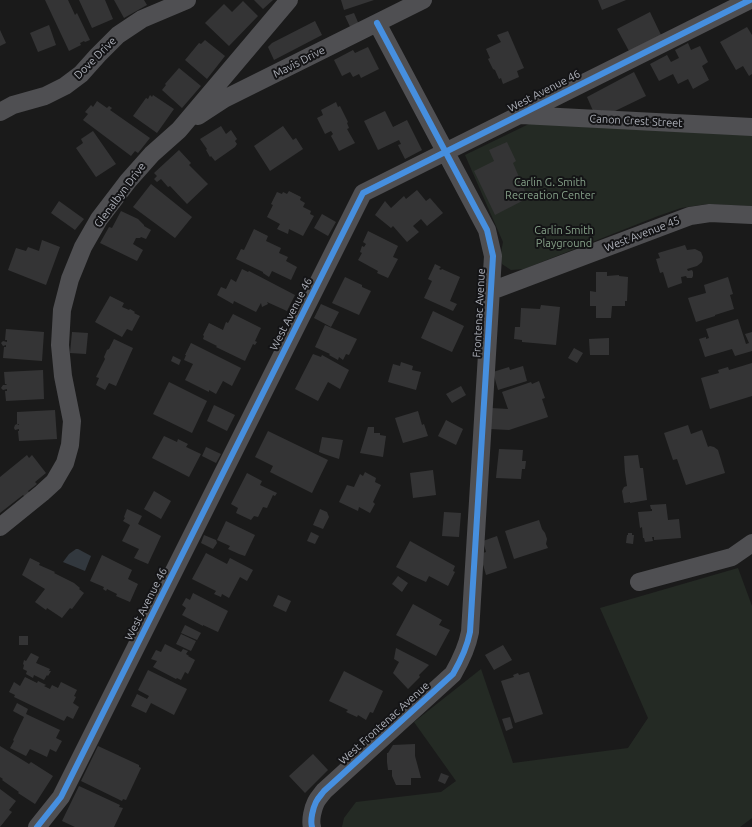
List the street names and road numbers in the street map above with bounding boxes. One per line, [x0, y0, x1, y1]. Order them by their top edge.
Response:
street label: Dove Drive [71, 34, 119, 82]
street label: Mavis Drive [271, 43, 327, 81]
street label: West Avenue 46 [506, 67, 582, 115]
street label: Canon Crest Street [589, 112, 683, 130]
street label: Glenalbyn Drive [91, 160, 149, 230]
street label: West Avenue 45 [602, 214, 682, 254]
street label: Frontenac Avenue [470, 268, 488, 358]
street label: West Avenue 46 [267, 276, 315, 352]
street label: West Avenue 46 [122, 566, 170, 642]
street label: West Frontenac Avenue [336, 679, 432, 767]

